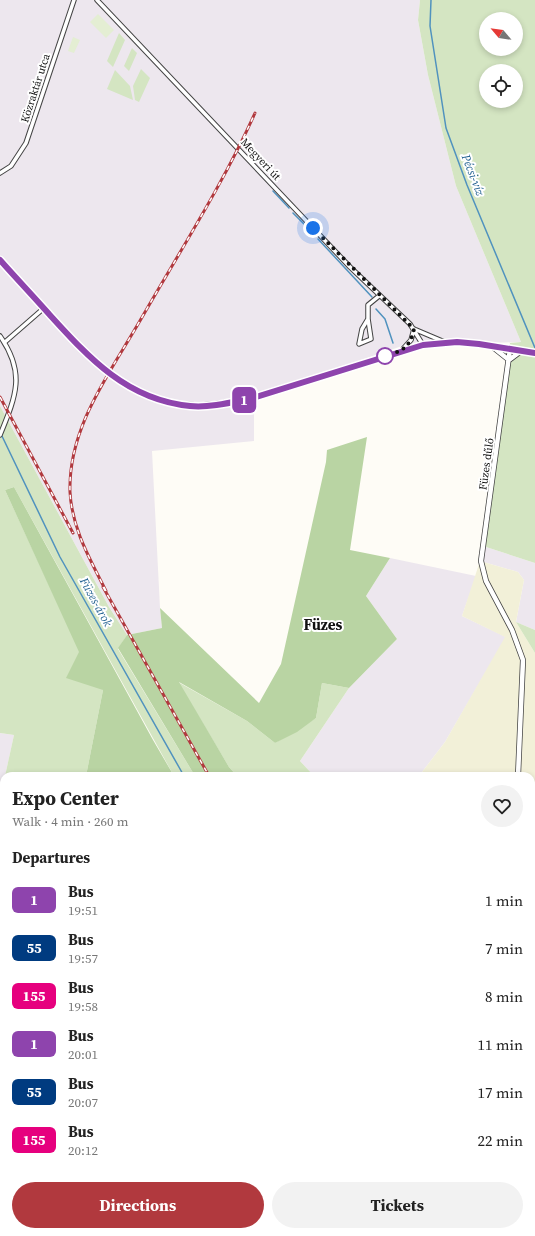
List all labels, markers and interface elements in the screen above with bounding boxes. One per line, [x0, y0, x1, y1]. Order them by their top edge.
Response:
north arrow [479, 12, 523, 56]
map controls [479, 12, 523, 108]
street label: Közraktár utca [17, 51, 54, 125]
button: locate [479, 64, 523, 108]
street label: Megyeri út [237, 135, 284, 184]
water label: Pécsi-víz [457, 151, 488, 198]
your location [303, 218, 323, 238]
unlabelled marker [376, 347, 394, 365]
line badge: 1 [231, 387, 257, 413]
text: 1 [240, 390, 248, 410]
street label: Füzes dűlő [475, 437, 498, 491]
water label: Füzes-árok [75, 574, 116, 630]
district label: Füzes [304, 614, 343, 635]
text: Expo Center [12, 785, 119, 811]
button: heart [481, 785, 523, 827]
text: Walk · 4 min · 260 m [12, 813, 128, 830]
text: Departures [12, 847, 90, 868]
text: Bus [68, 881, 94, 902]
text: 1 [30, 890, 38, 910]
text: 1 min [485, 890, 523, 911]
text: 19:51 [68, 902, 98, 919]
text: Bus [68, 929, 94, 950]
text: 55 [26, 938, 42, 958]
text: 7 min [485, 938, 523, 959]
text: 19:57 [68, 950, 98, 967]
text: Bus [68, 977, 94, 998]
text: 155 [23, 986, 45, 1006]
text: 8 min [485, 986, 523, 1007]
text: 19:58 [68, 998, 98, 1015]
text: Bus [68, 1025, 94, 1046]
text: 1 [30, 1034, 38, 1054]
text: 11 min [477, 1034, 523, 1055]
text: 20:01 [68, 1046, 98, 1063]
text: Bus [68, 1073, 94, 1094]
text: 55 [26, 1082, 42, 1102]
text: 17 min [477, 1082, 523, 1103]
text: 20:07 [68, 1094, 98, 1111]
text: Bus [68, 1121, 94, 1142]
text: 155 [23, 1130, 45, 1150]
text: 22 min [477, 1130, 523, 1151]
text: 20:12 [68, 1142, 98, 1159]
button: Directions [12, 1182, 264, 1228]
button: Tickets [272, 1182, 523, 1228]

